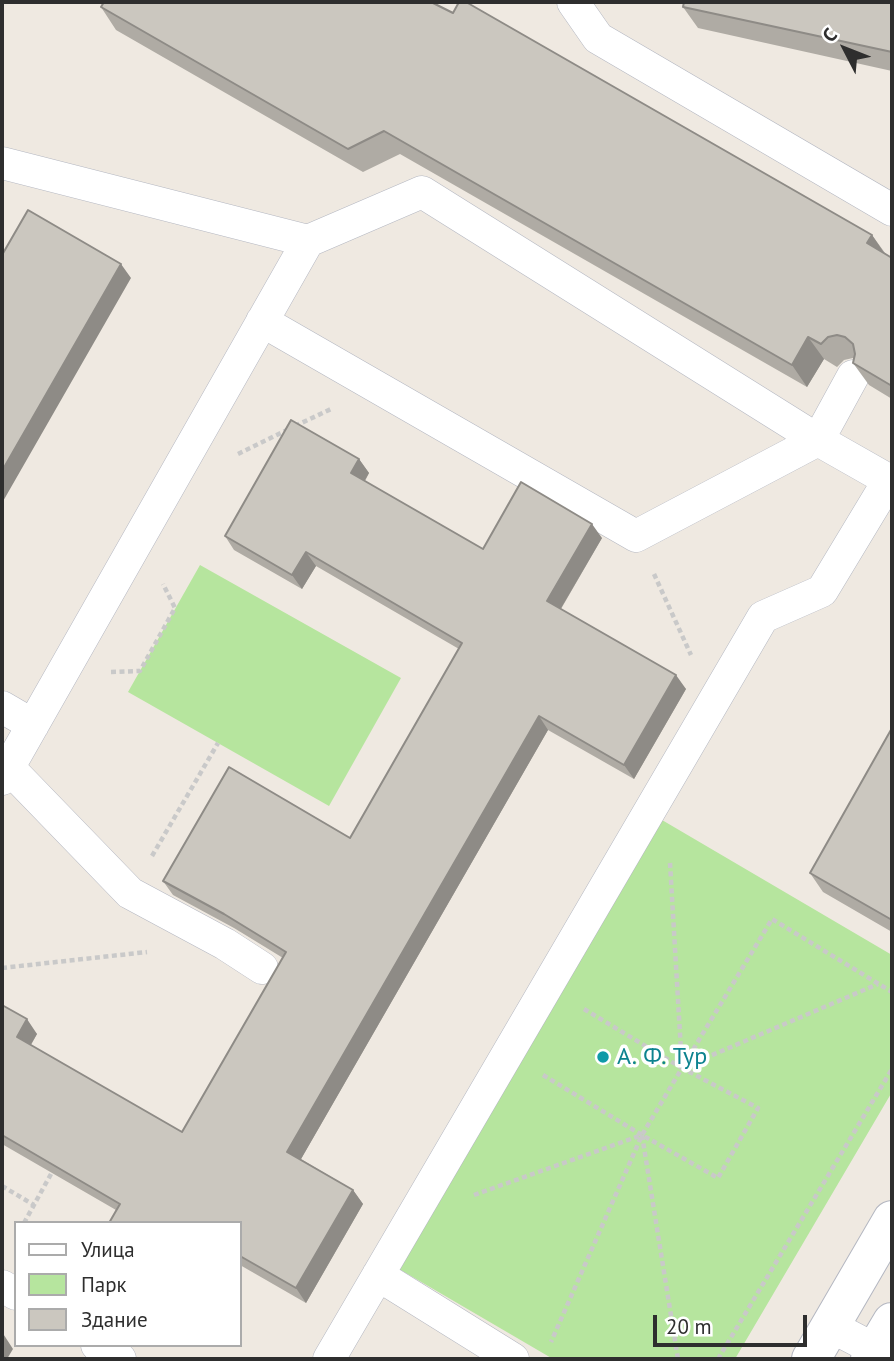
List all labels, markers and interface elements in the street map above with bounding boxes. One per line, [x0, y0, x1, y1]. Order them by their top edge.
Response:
north arrow [810, 14, 880, 84]
text: С [817, 23, 842, 47]
place label: А. Ф. Тур [617, 1043, 707, 1071]
marker: А. Ф. Тур [595, 1049, 611, 1065]
legend [14, 1221, 242, 1347]
text: Улица [81, 1236, 135, 1263]
text: Парк [81, 1271, 127, 1298]
scale bar [656, 1302, 810, 1346]
text: Здание [81, 1306, 148, 1333]
text: 20 m [666, 1313, 712, 1340]

